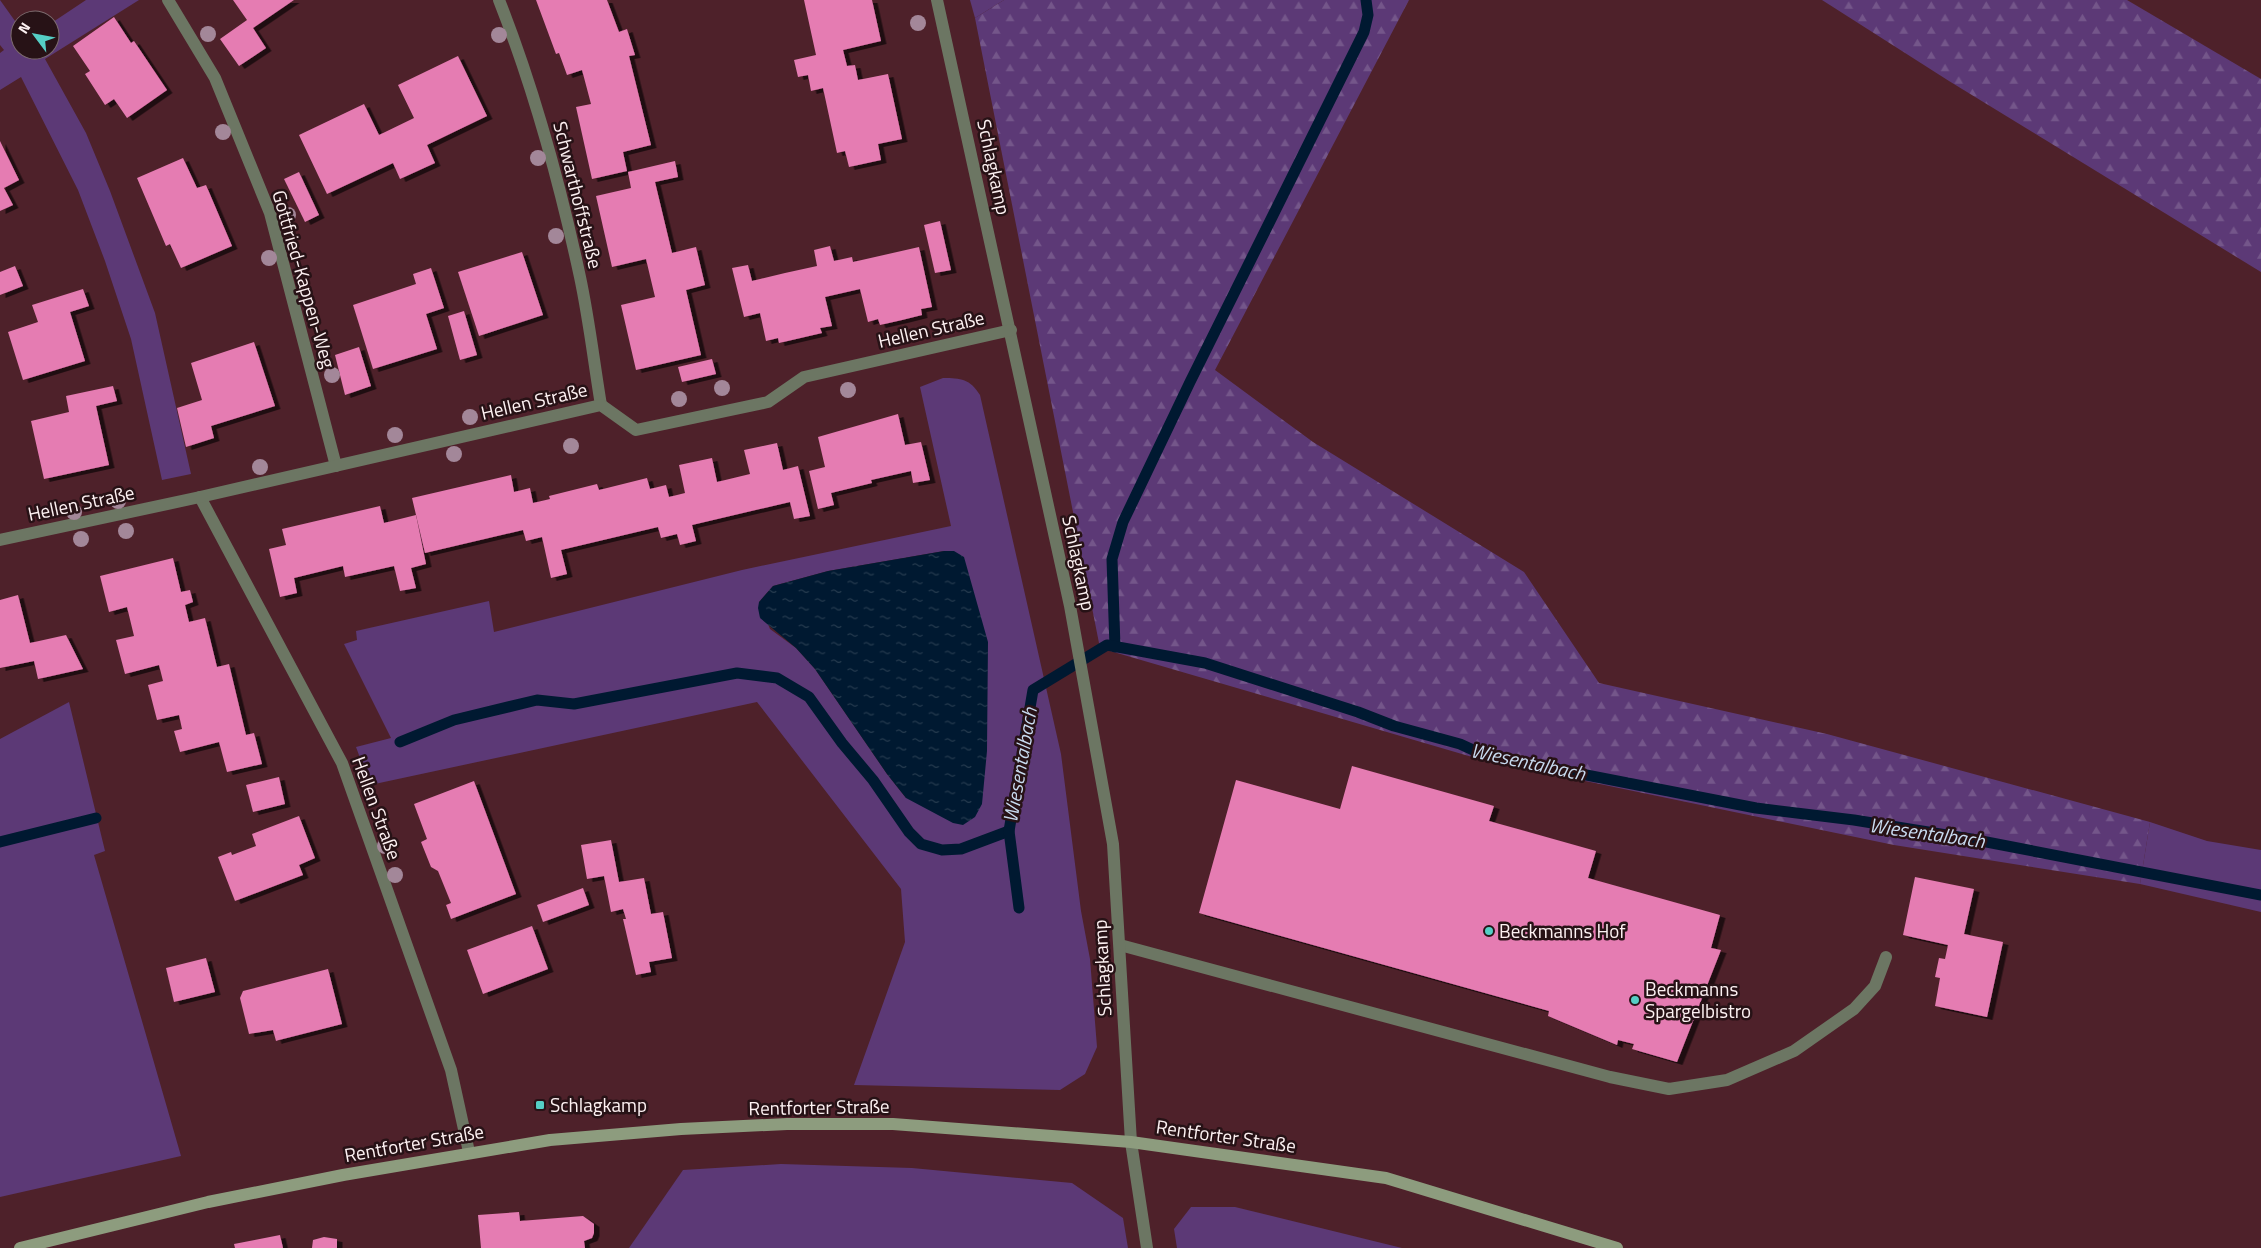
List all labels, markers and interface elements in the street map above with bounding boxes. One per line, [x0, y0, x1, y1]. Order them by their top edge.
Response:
north arrow [10, 10, 60, 60]
text: N [12, 18, 35, 38]
street label: Schlagkamp [970, 116, 1019, 217]
street label: Schwarthoffstraße [546, 118, 611, 272]
street label: Gottfried-Kappen-Weg [265, 186, 344, 371]
street label: Hellen Straße [875, 302, 987, 355]
street label: Hellen Straße [478, 374, 590, 427]
street label: Hellen Straße [25, 477, 137, 528]
street label: Schlagkamp [1055, 512, 1104, 613]
water label: Wiesentalbach [994, 704, 1045, 825]
water label: Wiesentalbach [1468, 734, 1589, 789]
street label: Hellen Straße [345, 752, 410, 864]
water label: Wiesentalbach [1867, 809, 1988, 856]
place label: Beckmanns Hof [1499, 916, 1626, 945]
street label: Schlagkamp [1084, 919, 1119, 1017]
marker: Beckmanns Hof [1483, 925, 1495, 937]
place label: Beckmanns Spargelbistro [1645, 974, 1751, 1025]
marker: Beckmanns Spargelbistro [1629, 994, 1641, 1006]
place label: Schlagkamp [550, 1090, 647, 1119]
street label: Rentforter Straße [748, 1091, 890, 1122]
marker: Schlagkamp [534, 1099, 546, 1111]
street label: Rentforter Straße [1154, 1111, 1298, 1160]
street label: Rentforter Straße [342, 1116, 486, 1169]

